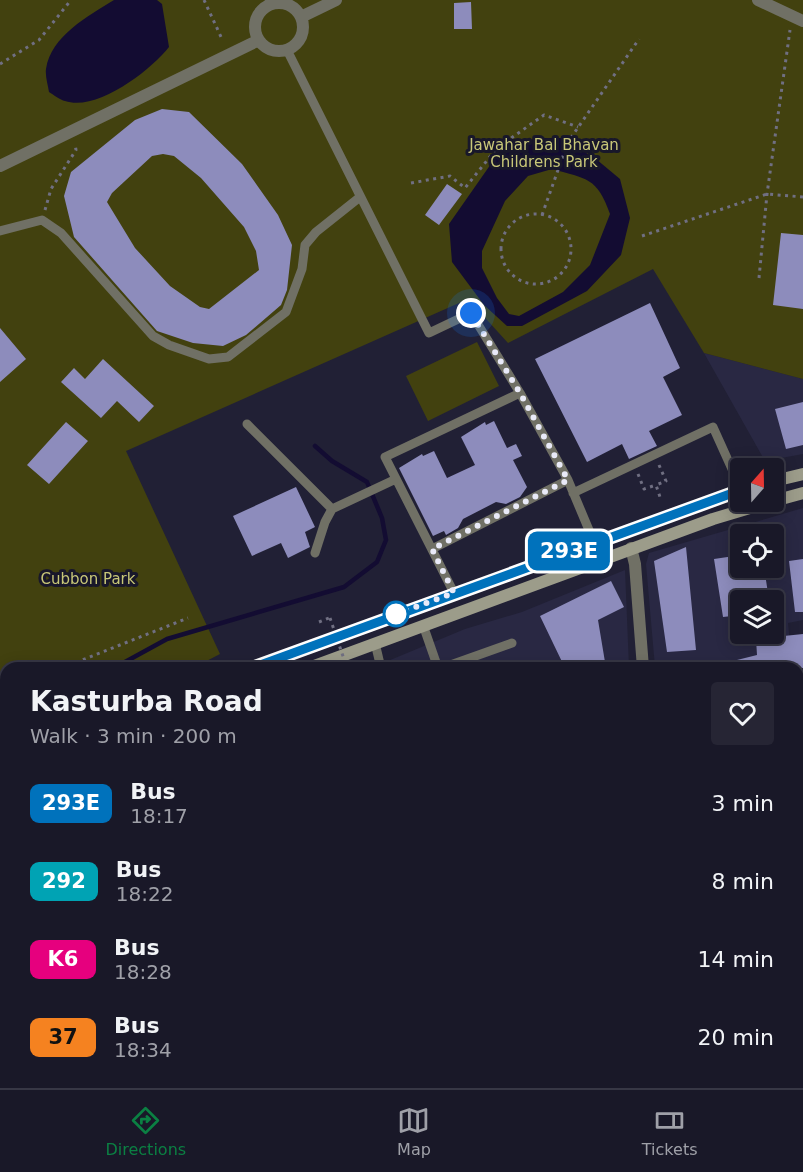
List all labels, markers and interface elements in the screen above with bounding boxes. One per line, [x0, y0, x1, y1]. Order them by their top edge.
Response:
park label: Jawahar Bal Bhavan Childrens Park [468, 136, 619, 171]
your location [456, 298, 486, 328]
north arrow [730, 458, 784, 512]
map controls [730, 458, 784, 644]
button: locate [730, 524, 784, 578]
line badge: 293E [527, 532, 611, 570]
text: 293E [540, 539, 598, 563]
park label: Cubbon Park [41, 570, 136, 588]
button: layers [730, 590, 784, 644]
unlabelled marker [383, 601, 409, 627]
button: heart [711, 682, 774, 745]
text: Kasturba Road [30, 685, 263, 718]
text: Walk · 3 min · 200 m [30, 724, 237, 748]
text: Bus [130, 779, 176, 804]
text: 293E [42, 791, 100, 815]
text: 3 min [712, 791, 774, 816]
text: 18:17 [130, 804, 188, 828]
text: Bus [116, 857, 161, 882]
text: 292 [42, 869, 86, 893]
text: 8 min [712, 869, 774, 894]
text: 18:22 [116, 882, 173, 906]
text: Bus [114, 935, 160, 960]
text: K6 [48, 947, 78, 971]
text: 14 min [698, 947, 774, 972]
text: 18:28 [114, 960, 172, 984]
text: Bus [114, 1013, 160, 1038]
text: 37 [48, 1025, 78, 1049]
text: 20 min [698, 1025, 774, 1050]
text: 18:34 [114, 1038, 172, 1062]
tab: Directions [105, 1104, 186, 1159]
tab: Map [397, 1104, 431, 1159]
tab: Tickets [642, 1104, 697, 1159]

